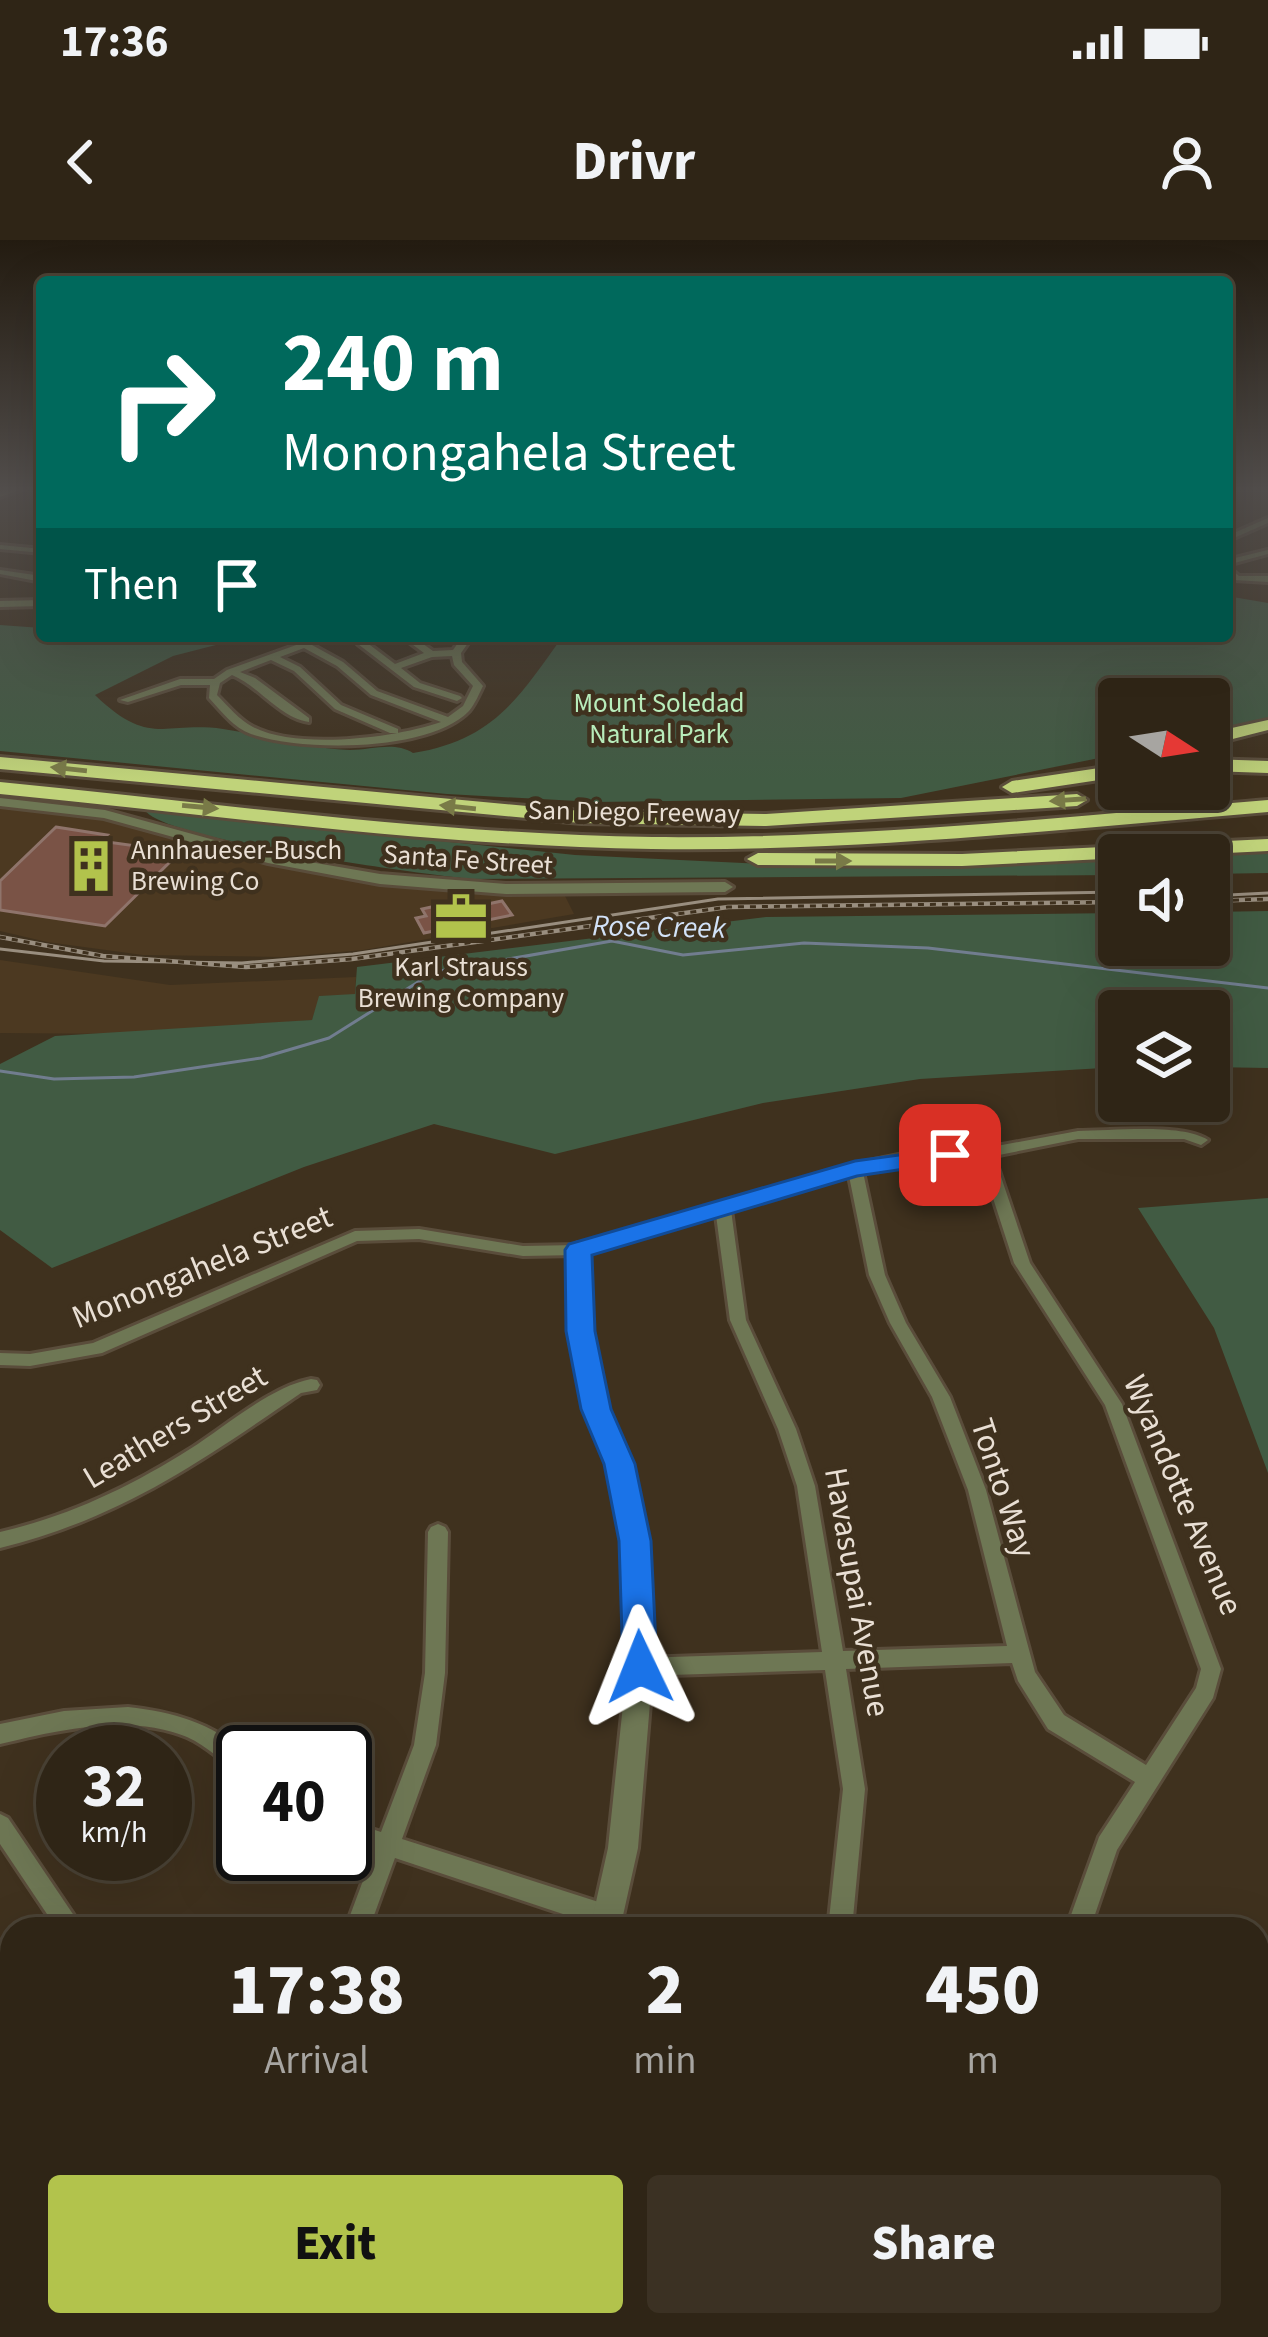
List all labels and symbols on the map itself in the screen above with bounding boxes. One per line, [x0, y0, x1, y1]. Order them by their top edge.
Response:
north arrow [1098, 678, 1230, 810]
park label: Mount Soledad Natural Park [573, 684, 745, 754]
one-way arrow [50, 759, 88, 778]
street label: San Diego Freeway [528, 791, 741, 833]
one-way arrow [1048, 791, 1086, 810]
one-way arrow [438, 797, 476, 816]
one-way arrow [182, 798, 219, 817]
place label: Annhaueser-Busch Brewing Co [131, 831, 342, 901]
street label: Santa Fe Street [382, 835, 554, 885]
building icon: Annhaueser-Busch Brewing Co [62, 837, 120, 895]
one-way arrow [815, 851, 853, 870]
office icon: Karl Strauss Brewing Company [432, 888, 490, 946]
water label: Rose Creek [592, 904, 727, 950]
place label: Karl Strauss Brewing Company [358, 948, 565, 1018]
pin [899, 1104, 1001, 1206]
street label: Monongahela Street [65, 1193, 339, 1341]
street label: Leathers Street [74, 1353, 276, 1501]
street label: Wyandotte Avenue [1111, 1368, 1255, 1622]
street label: Tonto Way [958, 1412, 1048, 1564]
street label: Havasupai Avenue [812, 1464, 902, 1720]
position arrow [577, 1604, 703, 1730]
speed limit sign: 40 [216, 1725, 372, 1881]

